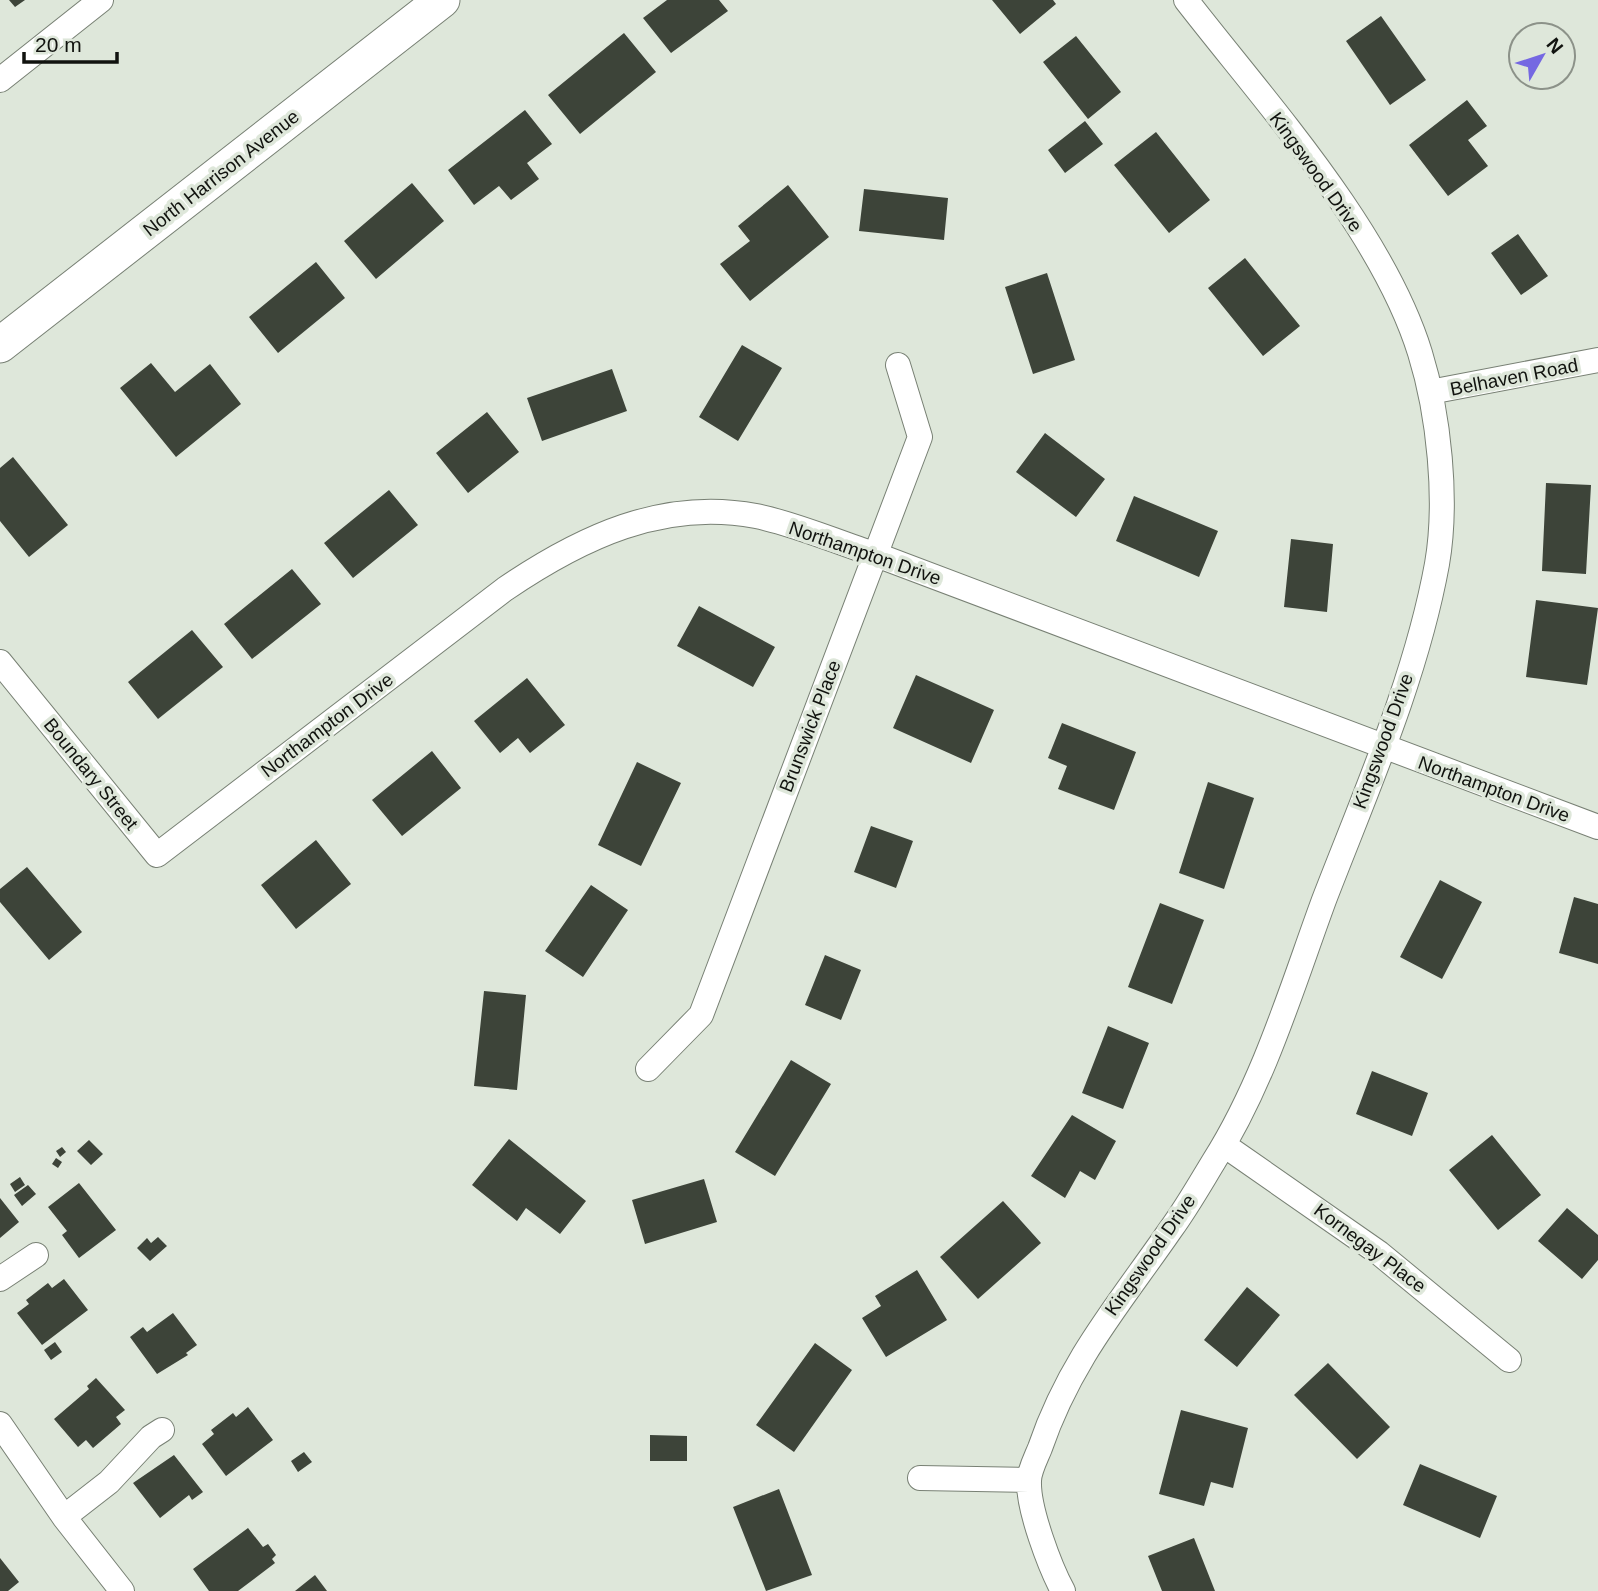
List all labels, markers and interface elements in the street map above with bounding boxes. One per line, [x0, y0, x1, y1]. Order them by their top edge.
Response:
scale bar [24, 21, 117, 65]
north arrow [1507, 21, 1577, 91]
text: 20 m [35, 33, 82, 56]
text: N [1542, 34, 1567, 58]
street label: North Harrison Avenue [139, 106, 303, 240]
street label: Kingswood Drive [1266, 108, 1366, 236]
street label: Belhaven Road [1448, 354, 1580, 400]
street label: Northampton Drive [786, 517, 944, 589]
street label: Brunswick Place [775, 657, 845, 795]
street label: Northampton Drive [257, 669, 397, 781]
street label: Kingswood Drive [1349, 670, 1417, 812]
street label: Boundary Street [40, 714, 143, 835]
street label: Northampton Drive [1415, 752, 1573, 826]
street label: Kingswood Drive [1101, 1191, 1199, 1319]
street label: Kornegay Place [1310, 1199, 1430, 1297]

